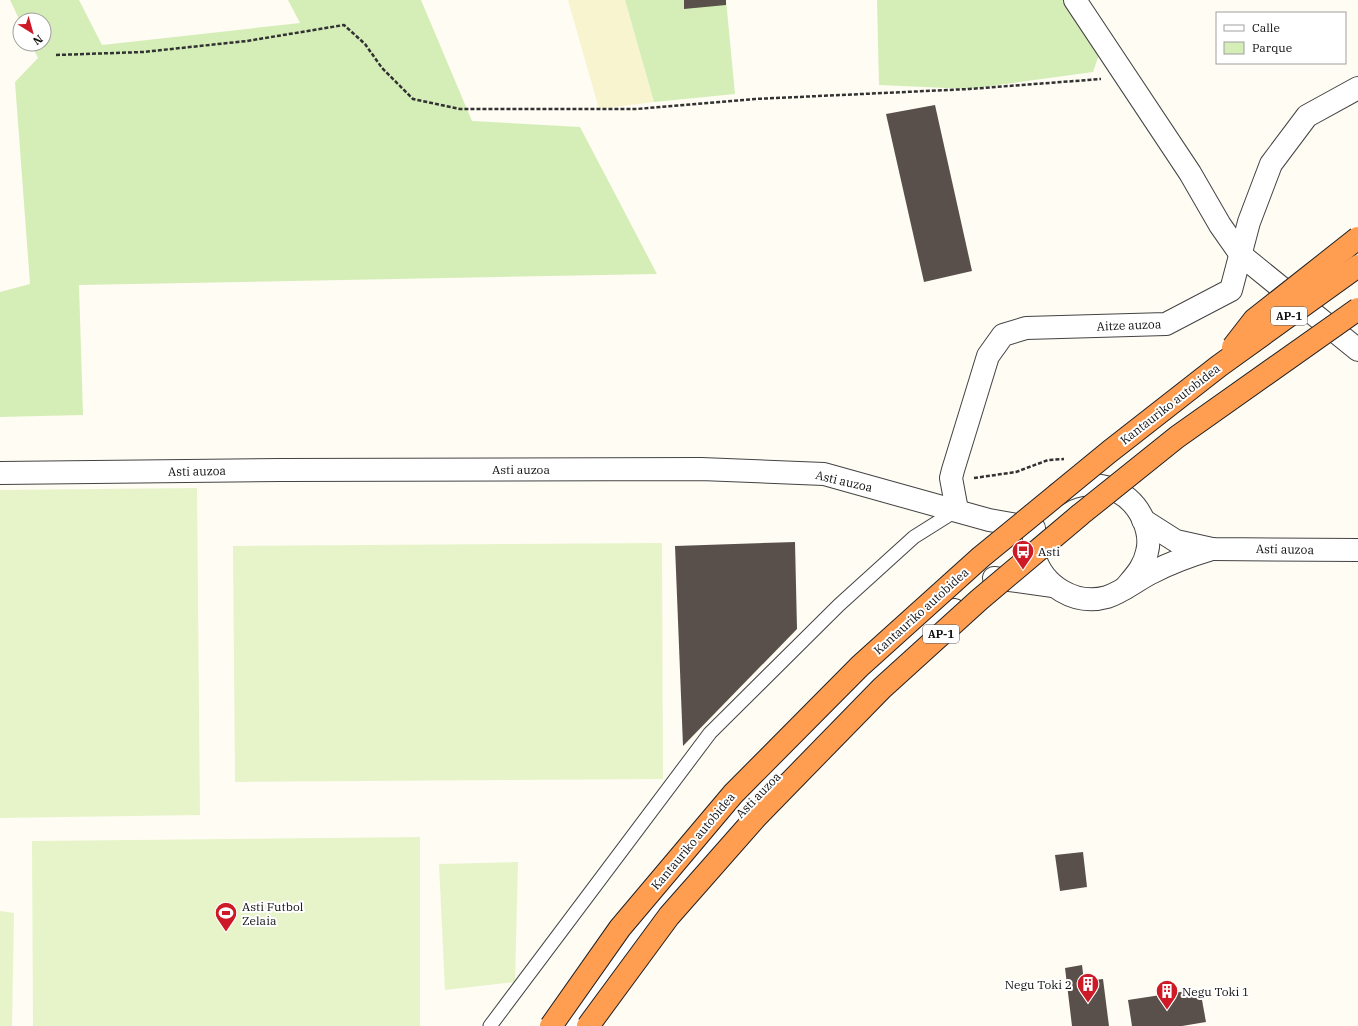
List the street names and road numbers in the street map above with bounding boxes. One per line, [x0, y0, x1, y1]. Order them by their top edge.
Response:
road number: AP-1 [1271, 307, 1307, 325]
street label: Aitze auzoa [1096, 316, 1162, 334]
street label: Kantauriko autobidea [1117, 360, 1223, 448]
street label: Asti auzoa [492, 462, 551, 477]
street label: Asti auzoa [168, 463, 227, 479]
street label: Asti auzoa [814, 467, 874, 495]
street label: Asti auzoa [1256, 541, 1315, 557]
street label: Kantauriko autobidea [870, 564, 972, 658]
road number: AP-1 [923, 625, 959, 643]
street label: Asti auzoa [732, 769, 784, 821]
street label: Kantauriko autobidea [648, 789, 738, 893]

